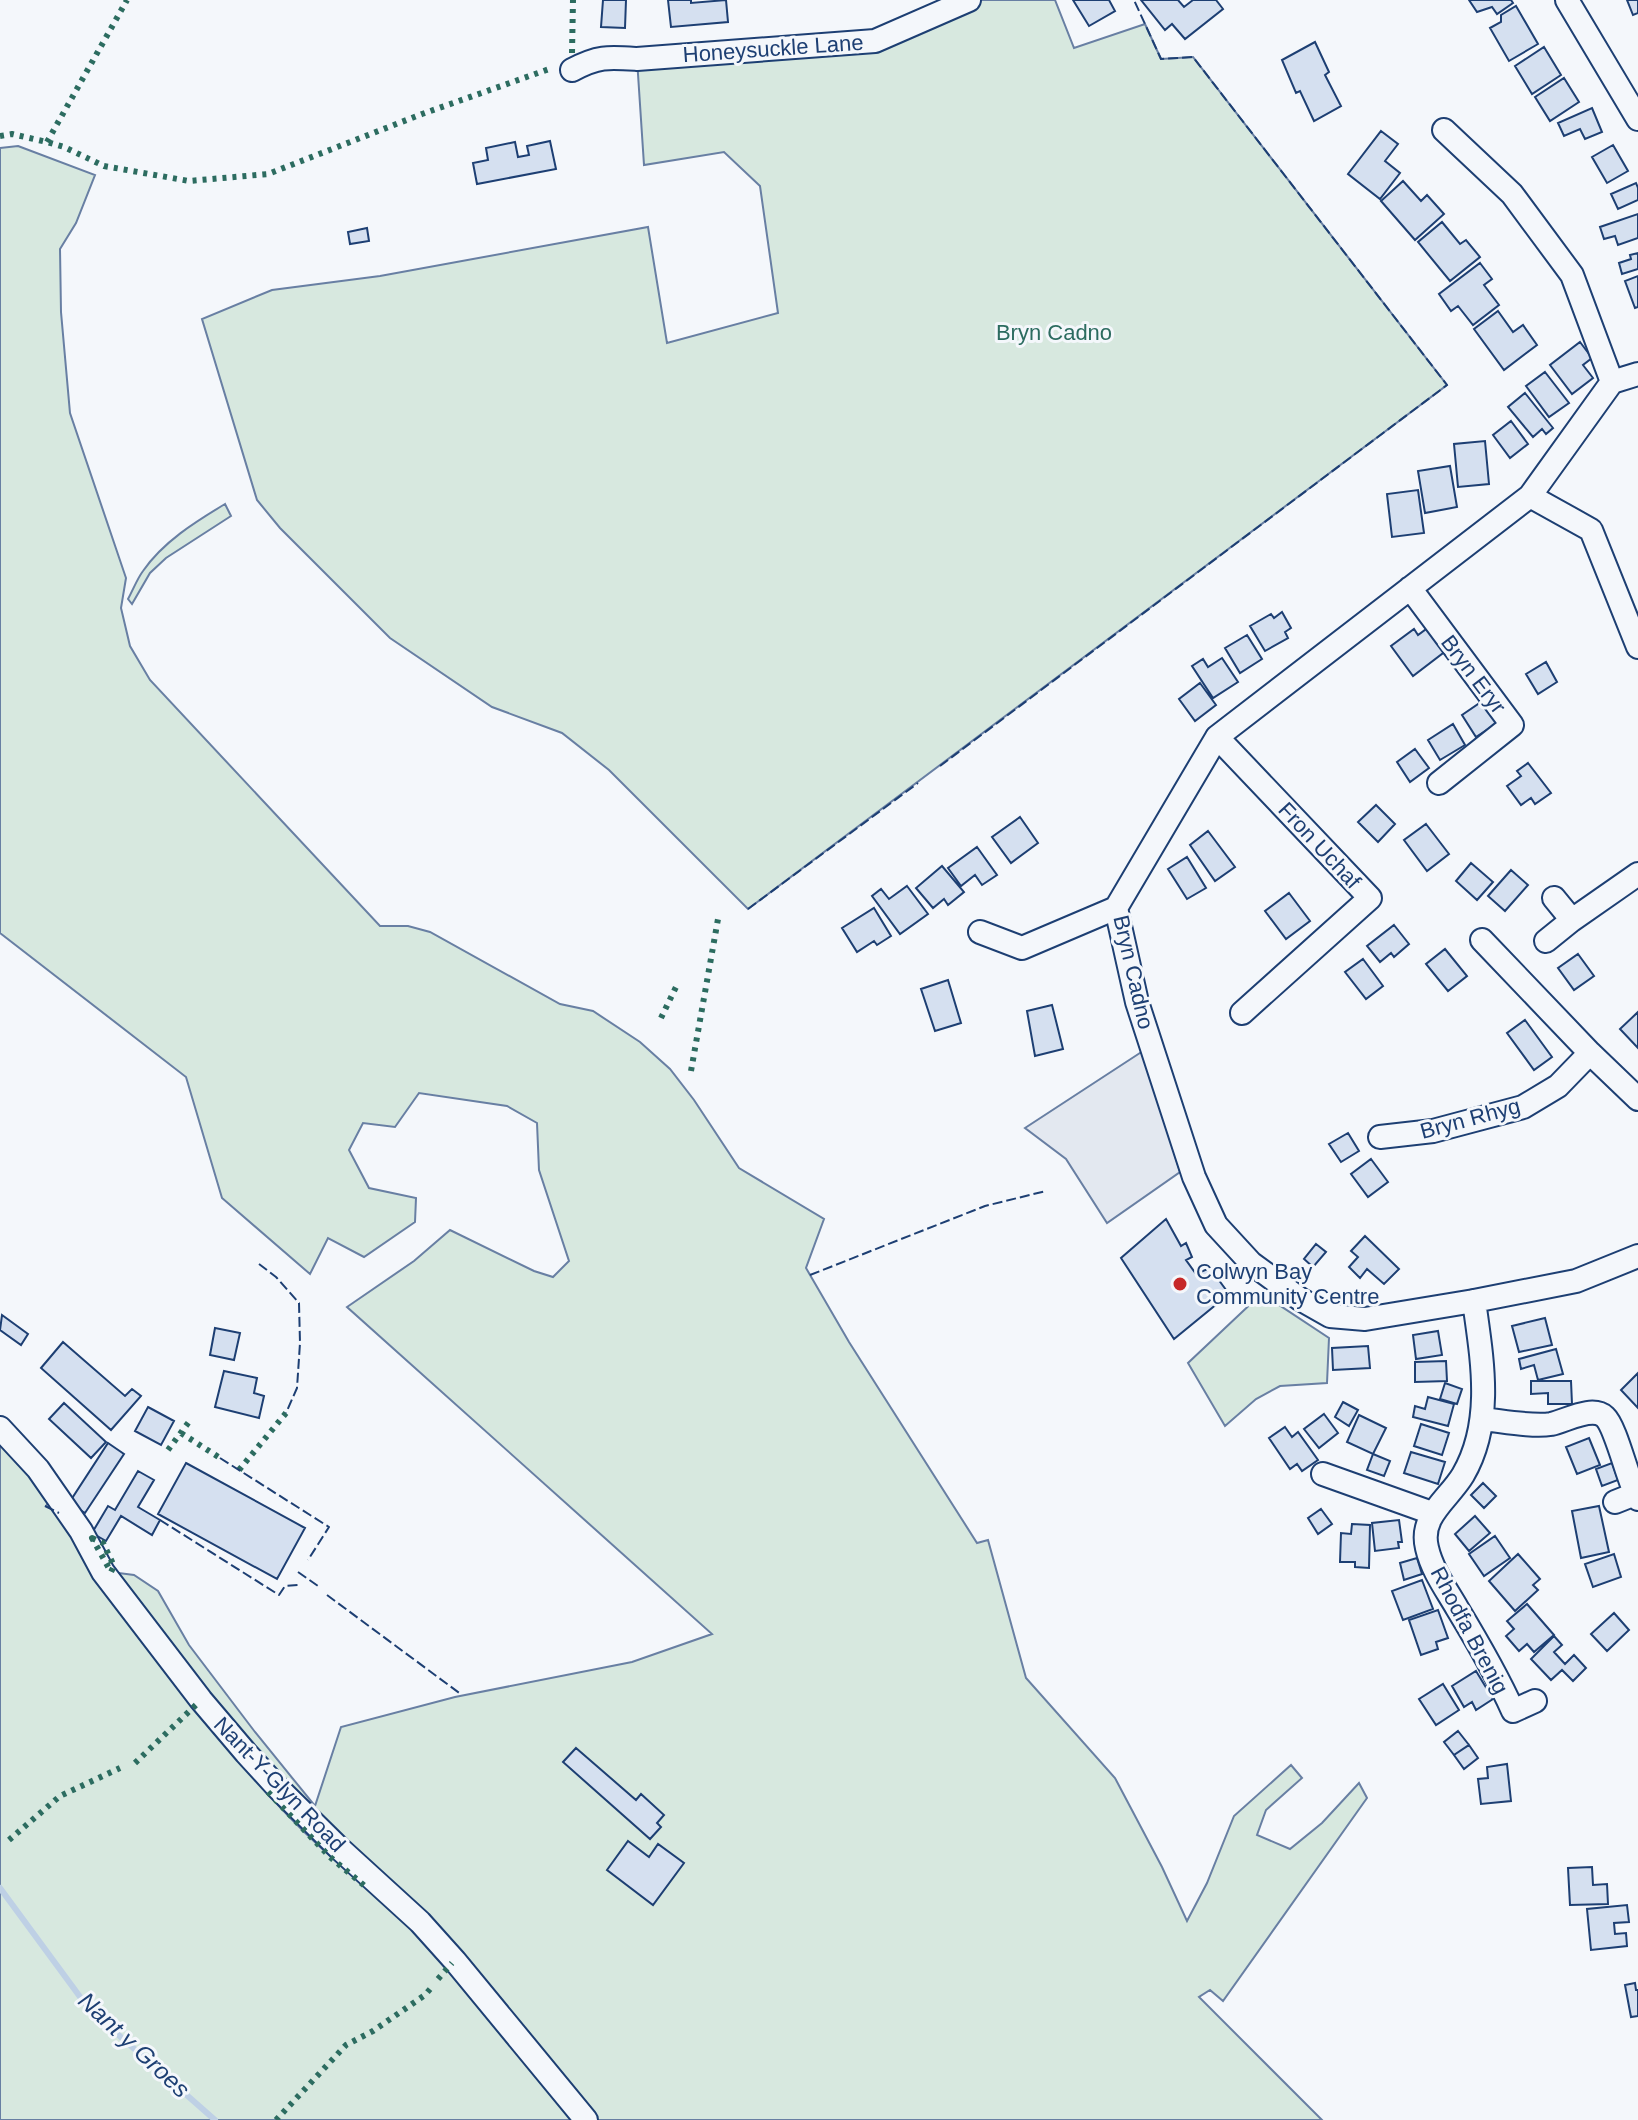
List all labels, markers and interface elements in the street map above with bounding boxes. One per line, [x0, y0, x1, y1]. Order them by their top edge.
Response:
street label: Honeysuckle Lane [682, 30, 864, 67]
park label: Bryn Cadno [996, 320, 1112, 345]
street label: Bryn Eryr [1436, 630, 1511, 718]
street label: Fron Uchaf [1273, 797, 1366, 894]
street label: Bryn Cadno [1108, 913, 1159, 1032]
street label: Bryn Rhyg [1417, 1093, 1523, 1144]
place label: Colwyn Bay Community Centre [1196, 1259, 1379, 1309]
marker: Colwyn Bay Community Centre [1171, 1275, 1189, 1293]
street label: Rhodfa Brenig [1426, 1562, 1514, 1698]
street label: Nant-Y-Glyn Road [209, 1712, 350, 1857]
water label: Nant y Groes [73, 1987, 195, 2103]

